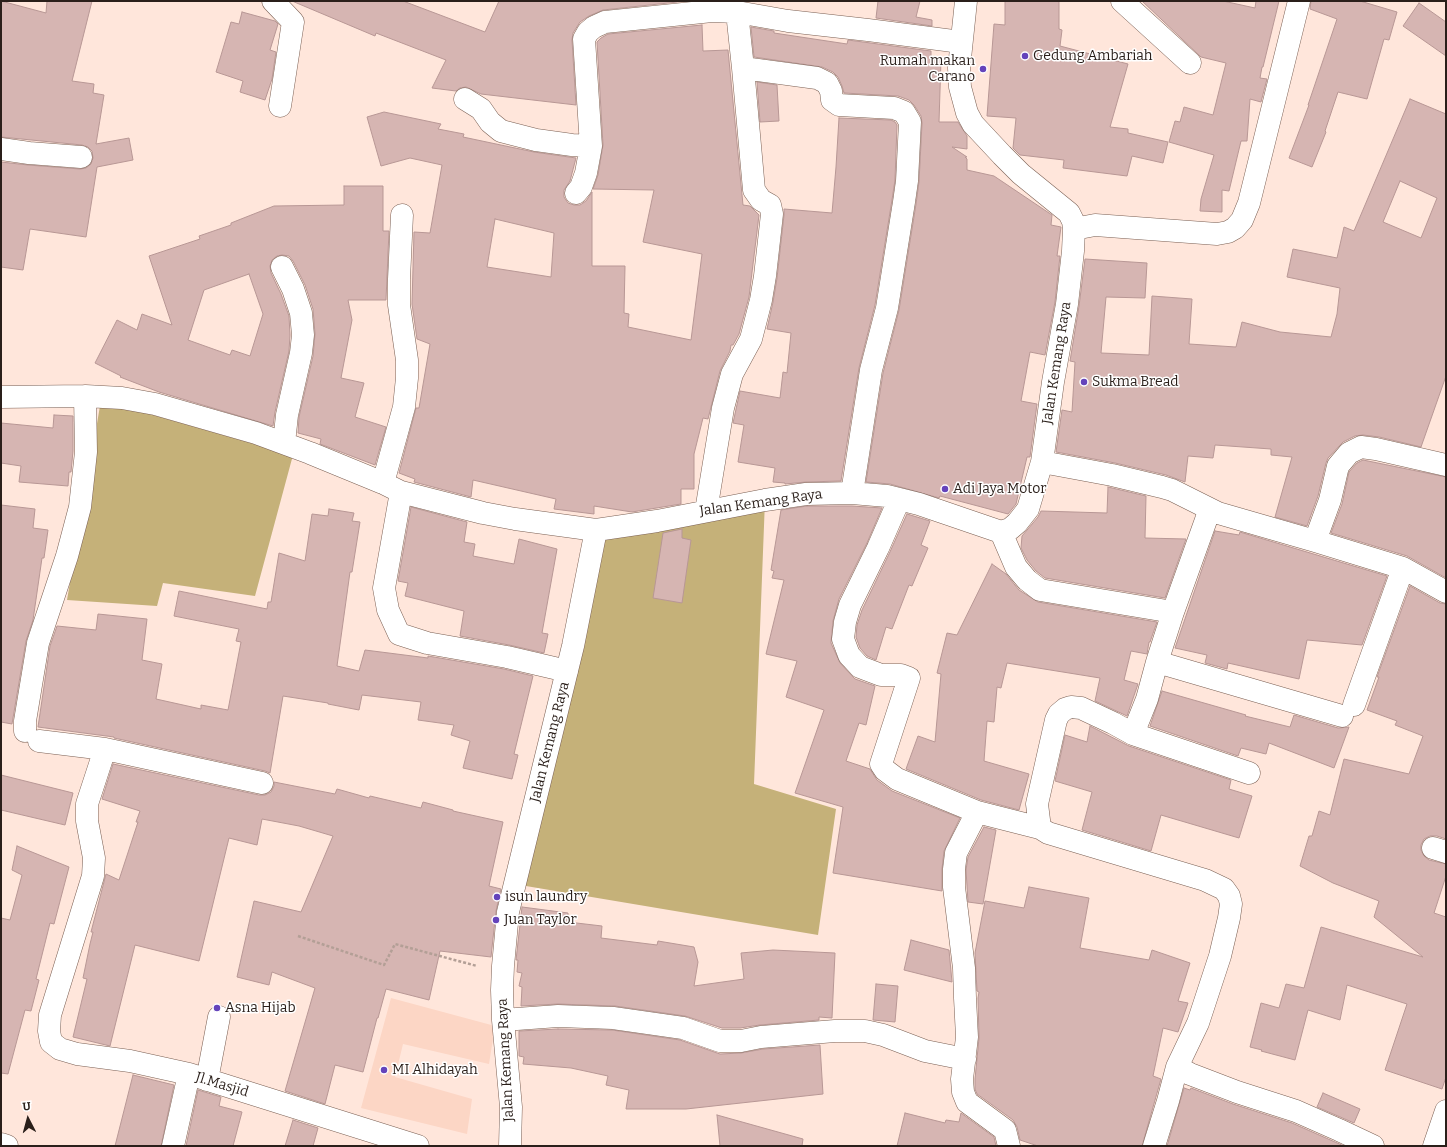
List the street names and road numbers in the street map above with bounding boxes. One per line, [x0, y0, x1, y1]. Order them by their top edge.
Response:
street label: Jalan Kemang Raya [1039, 301, 1075, 425]
street label: Jalan Kemang Raya [699, 486, 823, 520]
street label: Jalan Kemang Raya [527, 680, 573, 804]
street label: Jalan Kemang Raya [494, 998, 518, 1122]
street label: Jl.Masjid [193, 1069, 251, 1101]

